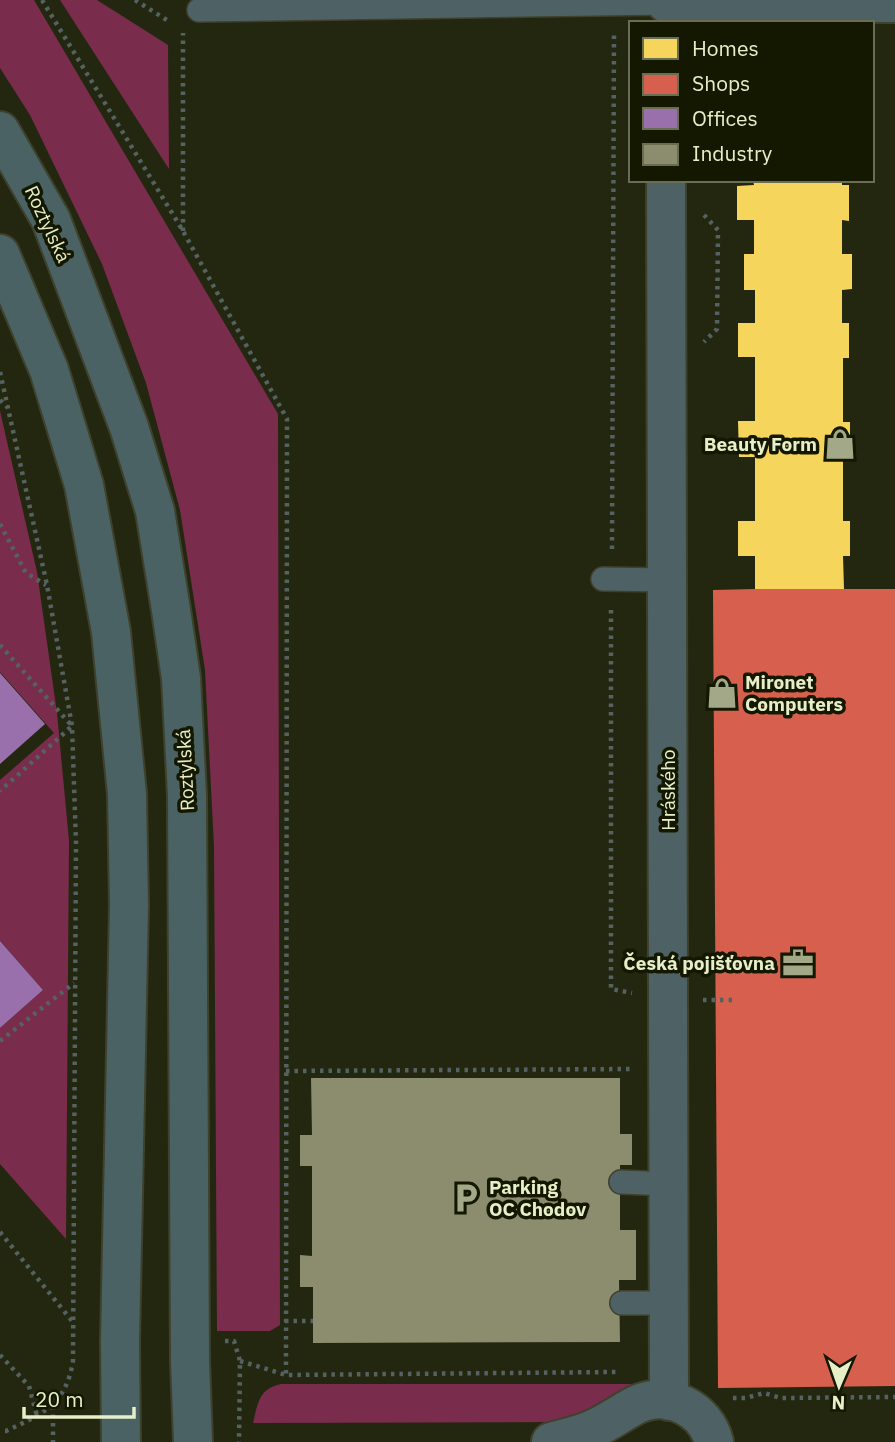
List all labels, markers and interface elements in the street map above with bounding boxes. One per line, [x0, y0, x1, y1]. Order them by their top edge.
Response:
legend [629, 21, 874, 182]
text: Homes [692, 34, 759, 62]
text: Shops [692, 69, 750, 97]
text: Offices [692, 104, 758, 132]
text: Industry [692, 139, 773, 167]
street label: Roztylská [20, 182, 76, 266]
shop icon: Beauty Form [823, 427, 857, 461]
place label: Beauty Form [704, 432, 817, 456]
place label: Mironet Computers [745, 670, 843, 716]
shop icon: Mironet Computers [705, 676, 739, 710]
street label: Roztylská [171, 728, 199, 812]
street label: Hráského [656, 749, 680, 831]
office icon: Česká pojišťovna [781, 946, 815, 980]
place label: Česká pojišťovna [623, 951, 775, 975]
place label: Parking OC Chodov [489, 1175, 587, 1221]
parking icon: Parking OC Chodov [449, 1181, 483, 1215]
north arrow [804, 1351, 874, 1421]
scale bar [24, 1376, 135, 1420]
text: 20 m [35, 1385, 84, 1413]
text: N [831, 1391, 846, 1415]

